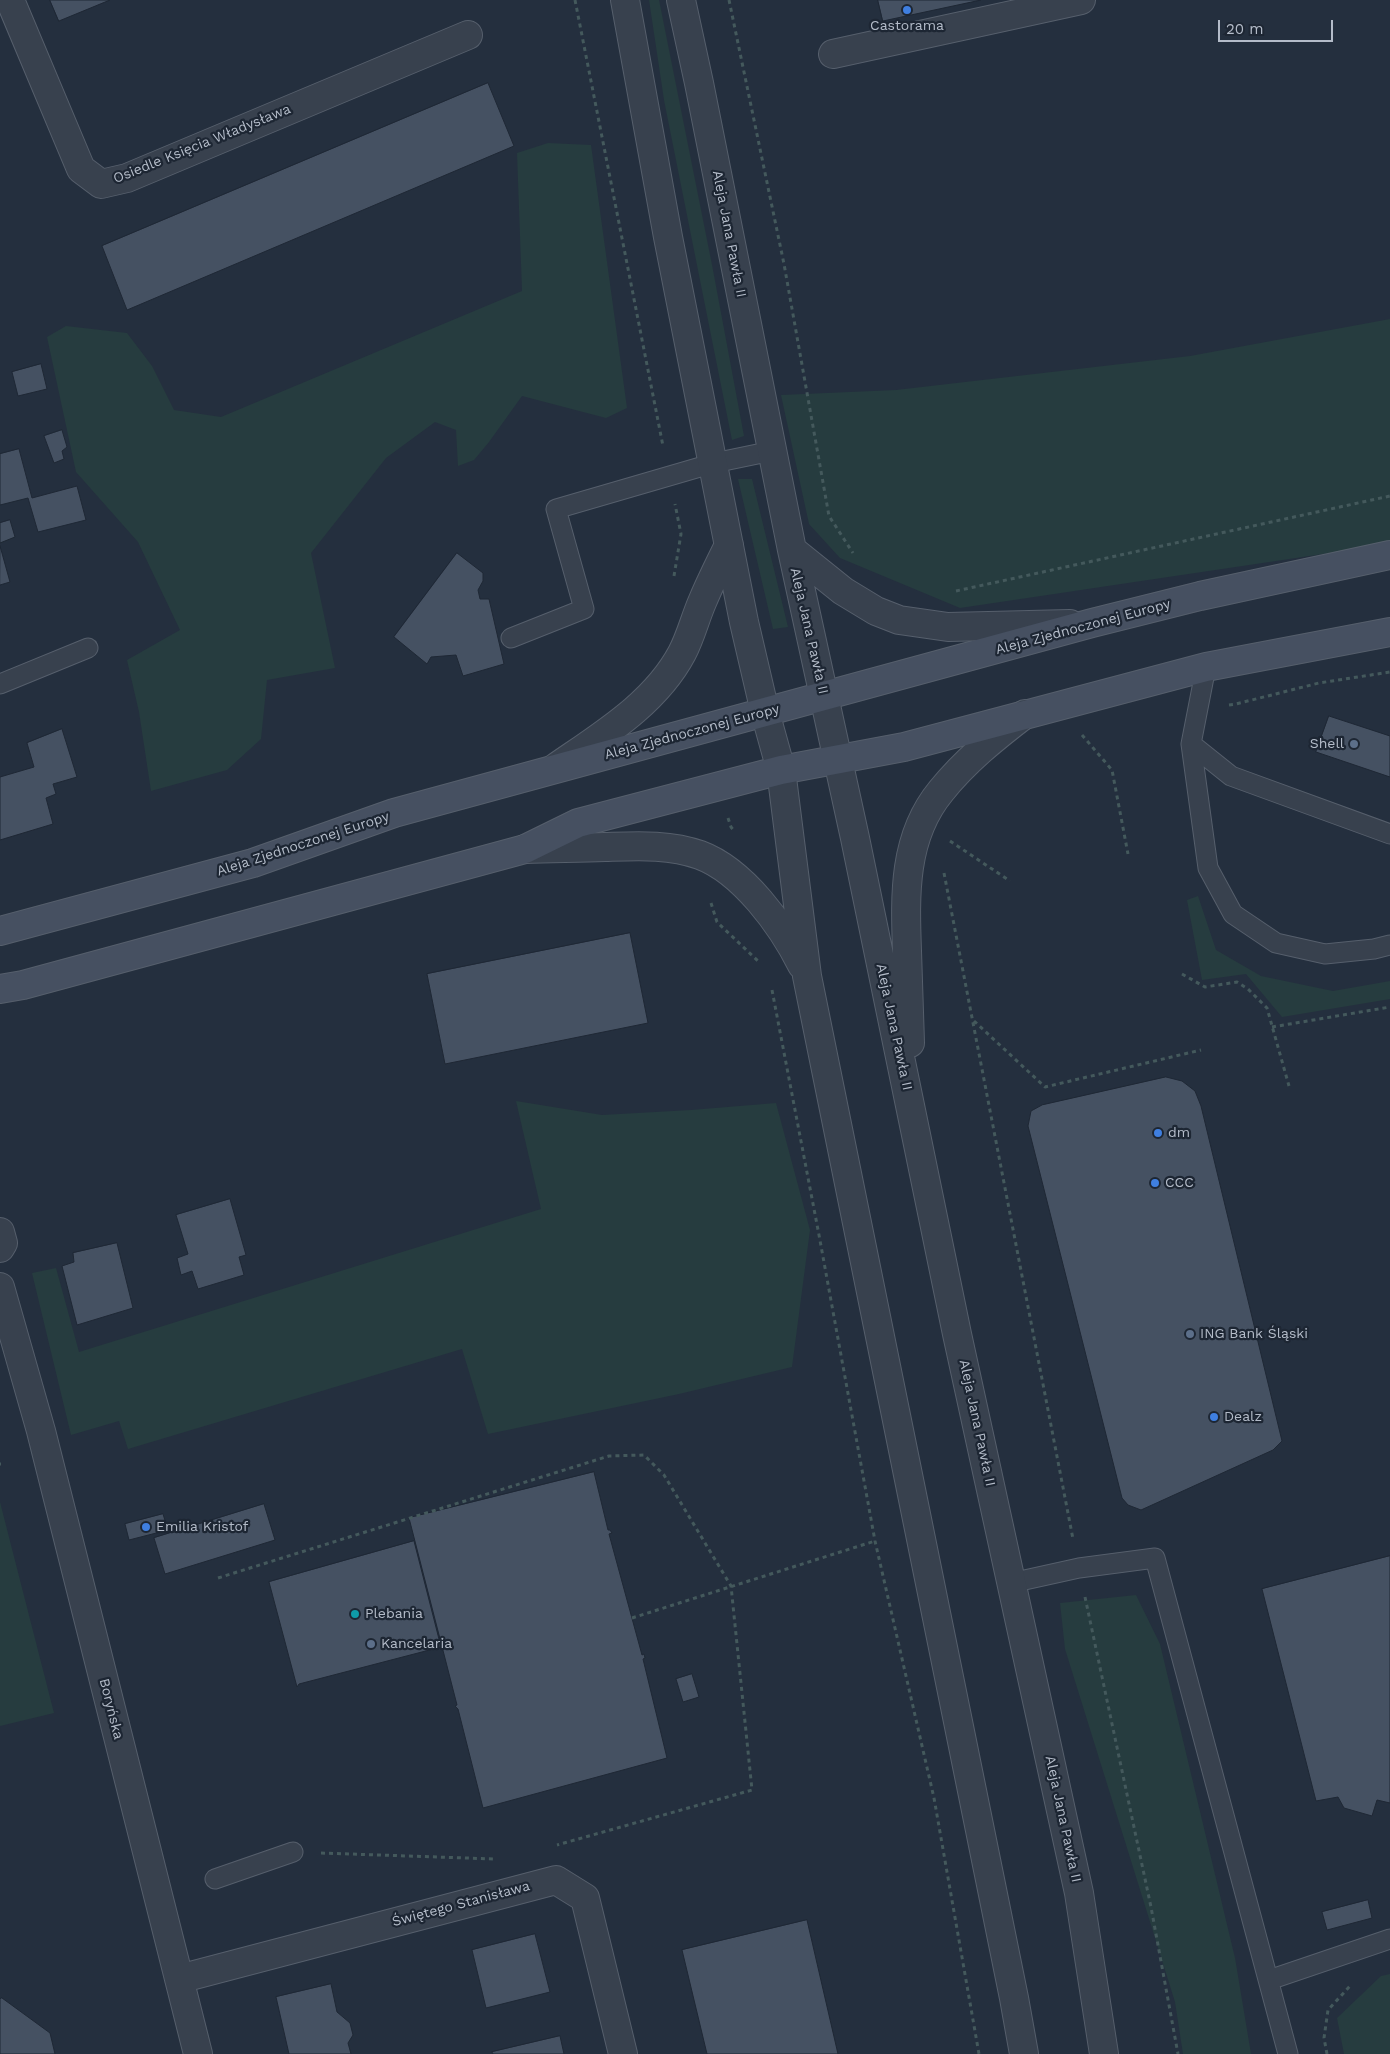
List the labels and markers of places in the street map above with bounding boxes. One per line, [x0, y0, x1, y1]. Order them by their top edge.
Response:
marker: Castorama [901, 4, 913, 16]
place label: Castorama [870, 18, 944, 34]
place label: Shell [1310, 736, 1344, 752]
marker: Shell [1348, 738, 1360, 750]
place label: dm [1168, 1125, 1190, 1141]
marker: dm [1152, 1127, 1164, 1139]
place label: CCC [1165, 1175, 1194, 1191]
marker: CCC [1149, 1177, 1161, 1189]
place label: ING Bank Śląski [1200, 1326, 1308, 1342]
marker: ING Bank Śląski [1184, 1328, 1196, 1340]
place label: Dealz [1224, 1409, 1262, 1425]
marker: Dealz [1208, 1411, 1220, 1423]
place label: Emilia Kristof [156, 1519, 248, 1535]
marker: Emilia Kristof [140, 1521, 152, 1533]
place label: Plebania [365, 1606, 423, 1622]
marker: Plebania [349, 1608, 361, 1620]
place label: Kancelaria [381, 1636, 452, 1652]
marker: Kancelaria [365, 1638, 377, 1650]

